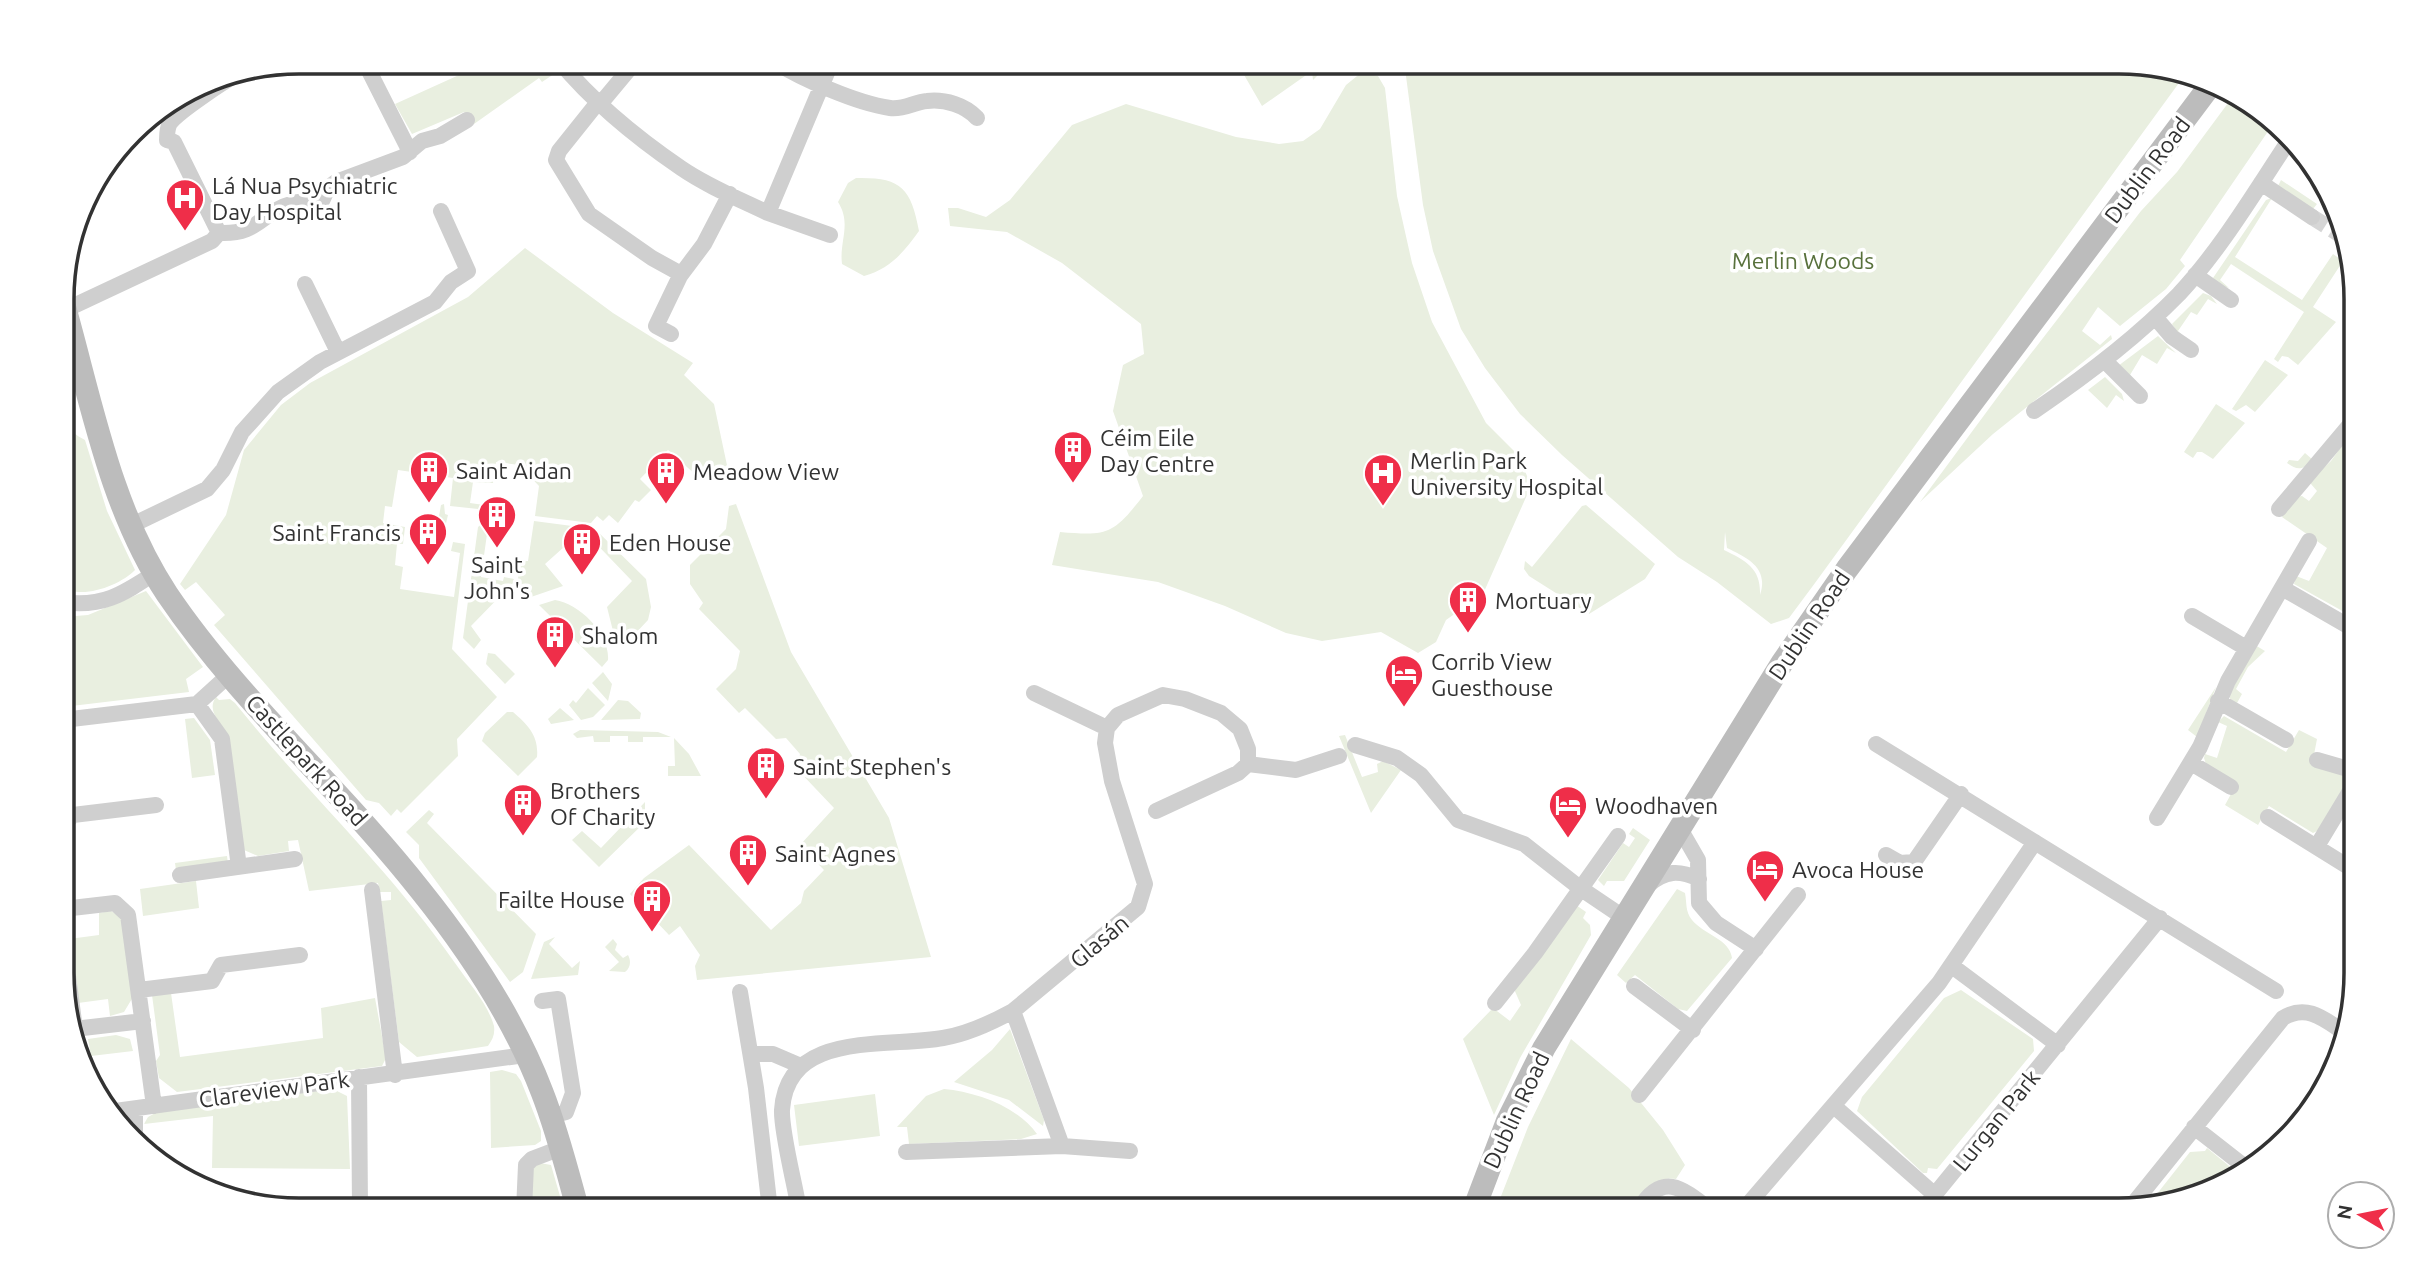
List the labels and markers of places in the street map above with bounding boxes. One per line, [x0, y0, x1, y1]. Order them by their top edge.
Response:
place label: Lá Nua Psychiatric Day Hospital [212, 173, 398, 224]
hospital icon: Lá Nua Psychiatric Day Hospital [164, 177, 206, 232]
place label: Céim Eile Day Centre [1100, 425, 1215, 476]
building icon: Céim Eile Day Centre [1052, 429, 1094, 484]
place label: Merlin Park University Hospital [1410, 448, 1603, 499]
building icon: Saint Aidan [408, 449, 450, 504]
building icon: Meadow View [645, 450, 687, 505]
hospital icon: Merlin Park University Hospital [1362, 452, 1404, 507]
place label: Saint Aidan [456, 458, 572, 483]
place label: Meadow View [693, 459, 839, 484]
building icon: Saint John's [476, 494, 518, 549]
building icon: Saint Francis [407, 511, 449, 566]
place label: Saint Francis [272, 520, 401, 545]
building icon: Eden House [561, 521, 603, 576]
place label: Eden House [609, 530, 732, 555]
place label: Saint John's [464, 552, 530, 603]
building icon: Mortuary [1447, 579, 1489, 634]
place label: Mortuary [1495, 588, 1591, 613]
building icon: Shalom [534, 614, 576, 669]
place label: Shalom [582, 623, 658, 648]
place label: Corrib View Guesthouse [1431, 649, 1554, 700]
hotel icon: Corrib View Guesthouse [1383, 653, 1425, 708]
building icon: Saint Stephen's [745, 745, 787, 800]
place label: Saint Stephen's [793, 754, 951, 779]
place label: Brothers Of Charity [550, 778, 655, 829]
building icon: Brothers Of Charity [502, 782, 544, 837]
hotel icon: Woodhaven [1547, 784, 1589, 839]
place label: Woodhaven [1595, 793, 1718, 818]
building icon: Saint Agnes [727, 832, 769, 887]
place label: Saint Agnes [775, 841, 896, 866]
hotel icon: Avoca House [1744, 848, 1786, 903]
place label: Avoca House [1792, 857, 1924, 882]
building icon: Failte House [631, 878, 673, 933]
place label: Failte House [498, 887, 625, 912]

